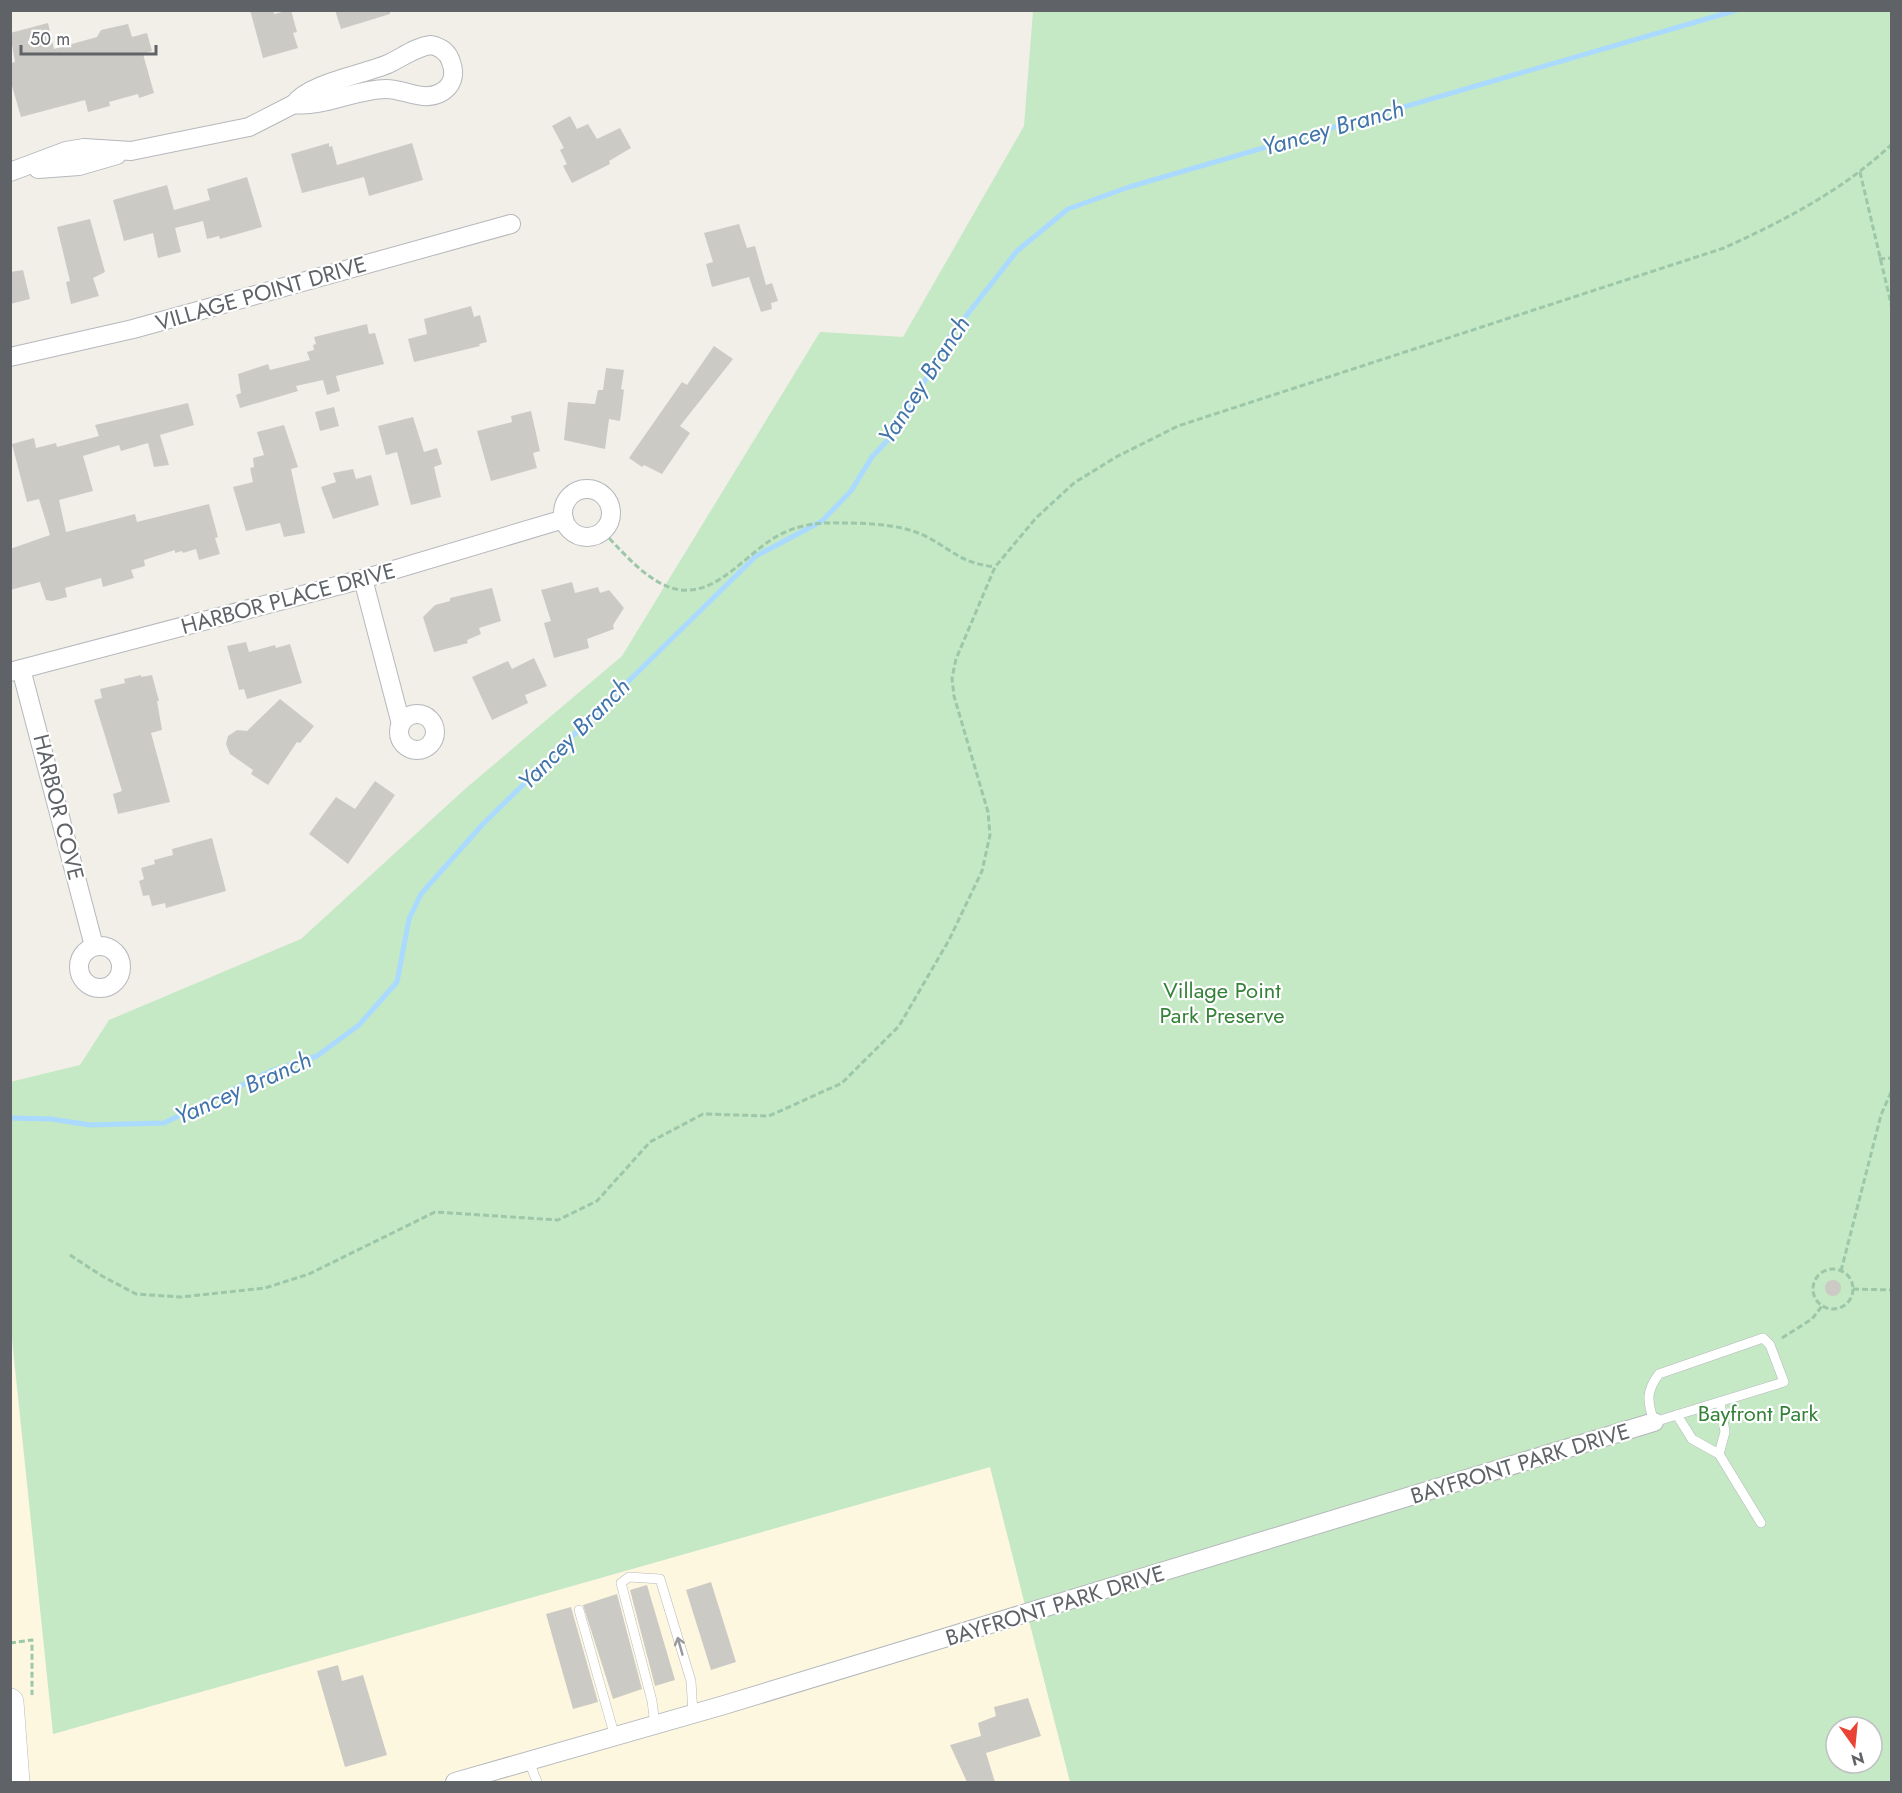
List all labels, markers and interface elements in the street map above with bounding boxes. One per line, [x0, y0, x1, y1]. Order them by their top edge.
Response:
scale bar [21, 18, 156, 56]
text: 50 m [30, 26, 70, 52]
water label: Yancey Branch [1258, 91, 1408, 164]
street label: VILLAGE POINT DRIVE [152, 248, 370, 338]
water label: Yancey Branch [869, 309, 978, 451]
street label: HARBOR PLACE DRIVE [177, 554, 399, 642]
water label: Yancey Branch [510, 670, 638, 798]
street label: HARBOR COVE [25, 731, 93, 883]
park label: Village Point Park Preserve [1159, 974, 1285, 1031]
water label: Yancey Branch [169, 1042, 317, 1133]
park label: Bayfront Park [1698, 1397, 1819, 1429]
street label: BAYFRONT PARK DRIVE [1407, 1414, 1633, 1512]
street label: BAYFRONT PARK DRIVE [942, 1556, 1168, 1654]
one-way arrow [674, 1637, 685, 1656]
north arrow [1824, 1715, 1884, 1775]
text: N [1849, 1746, 1867, 1772]

